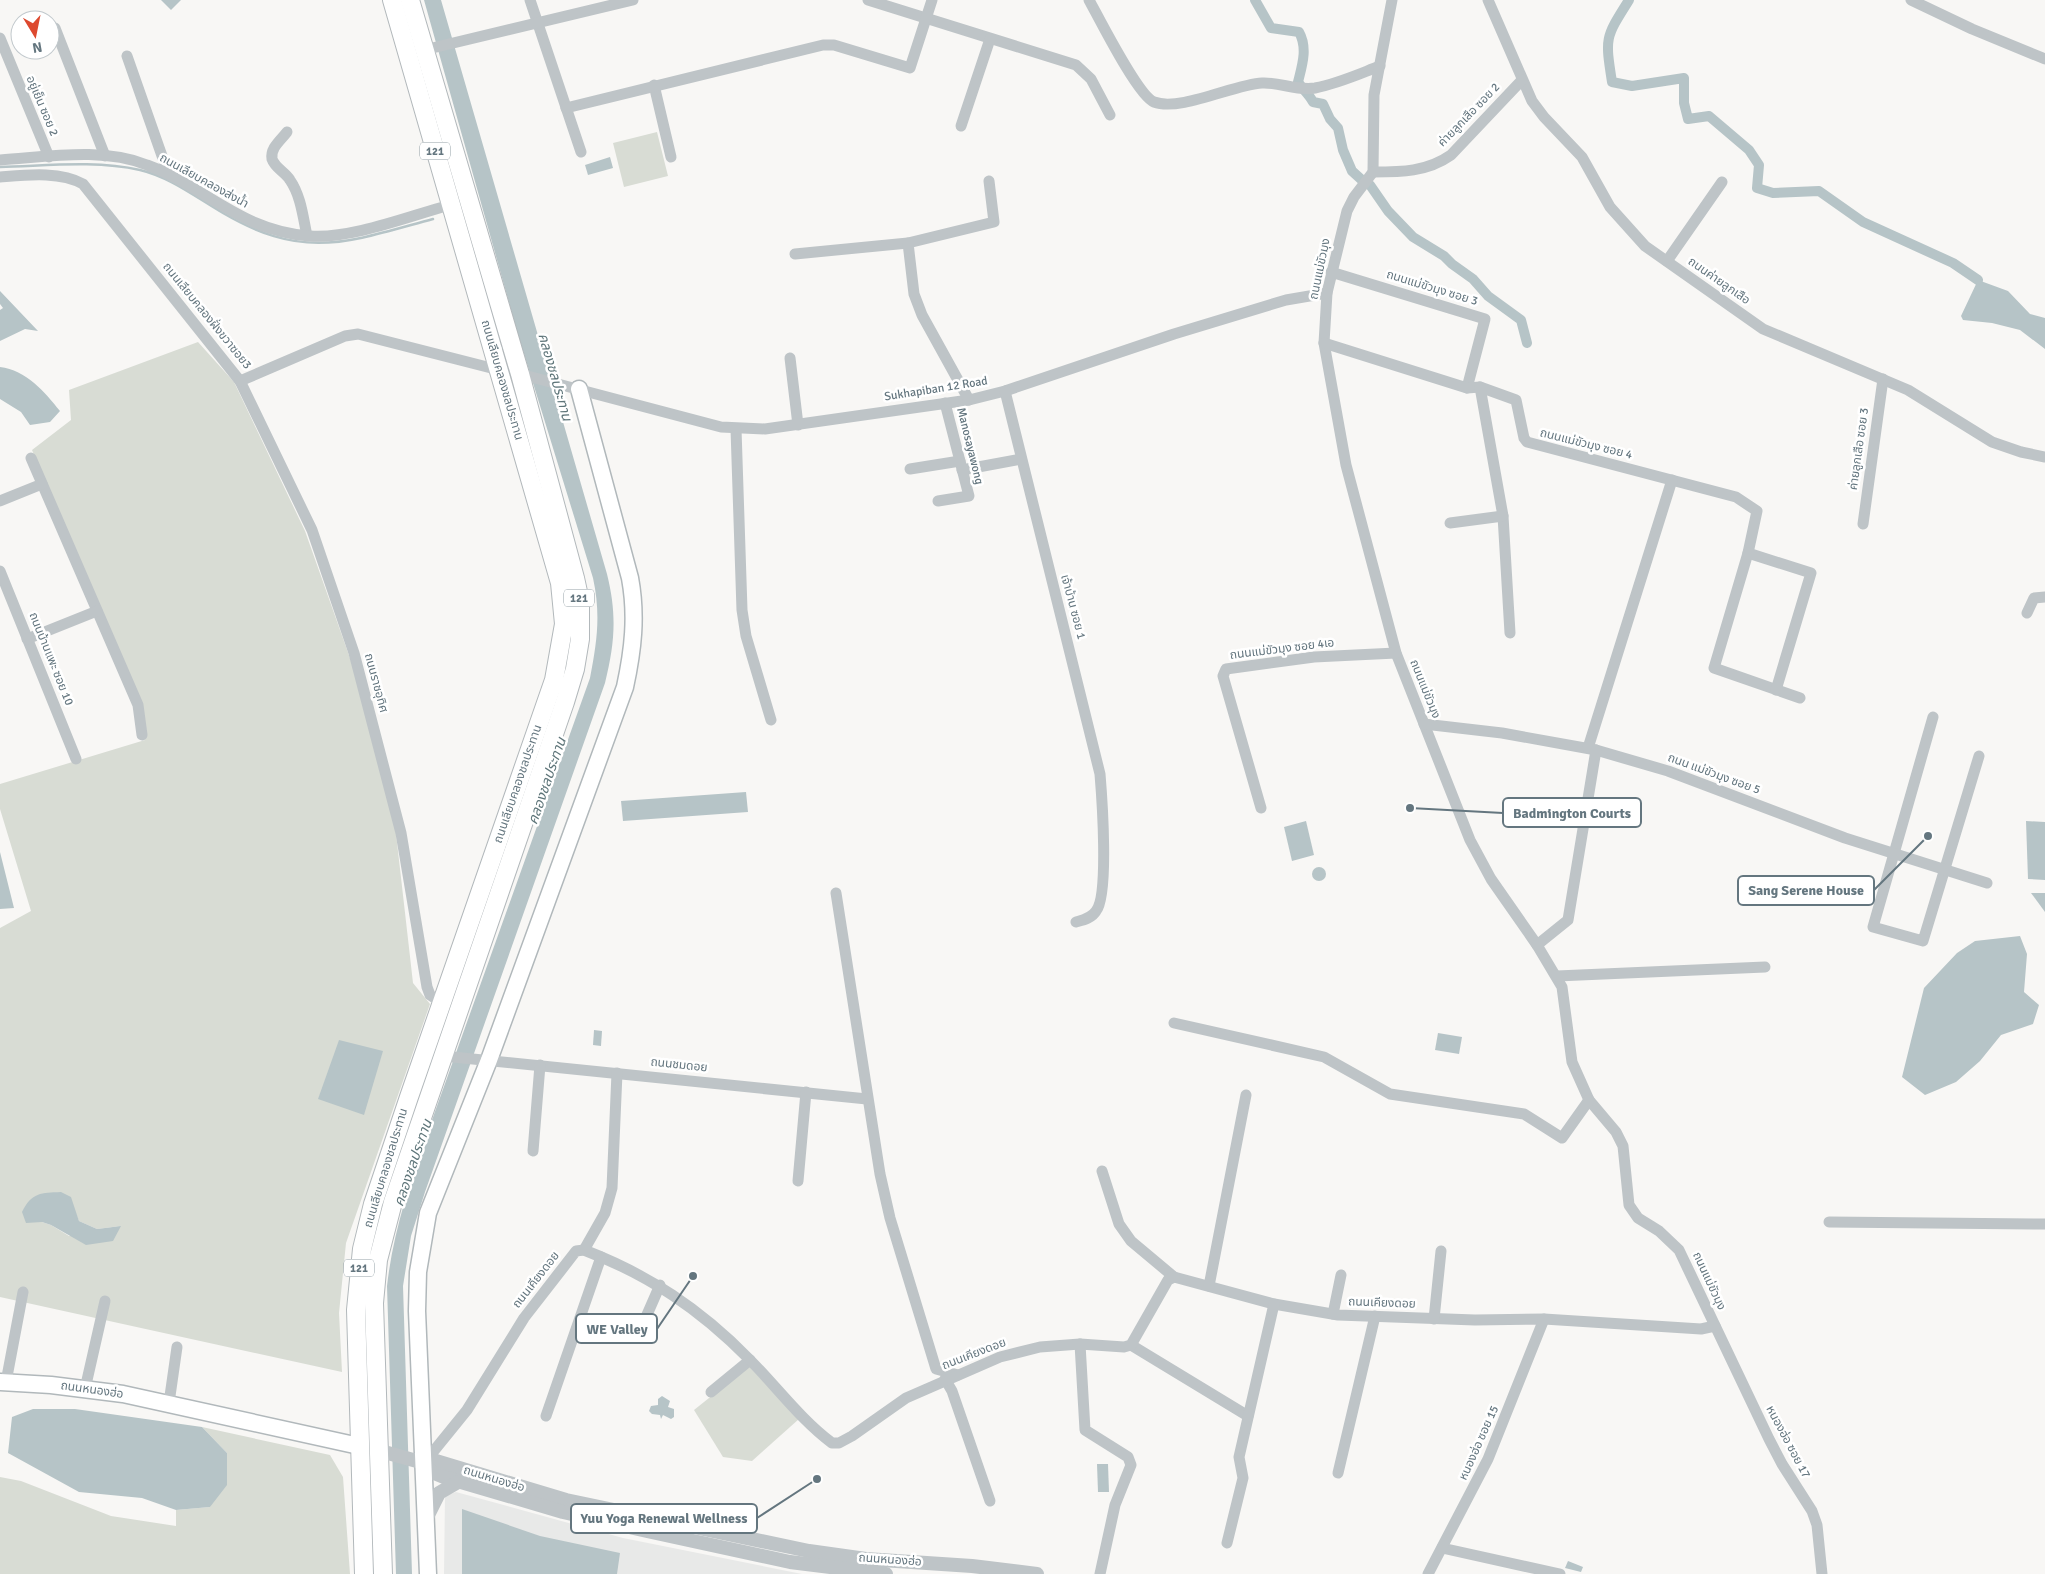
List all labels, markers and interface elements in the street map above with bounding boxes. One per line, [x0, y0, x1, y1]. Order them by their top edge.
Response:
north arrow [10, 10, 60, 60]
text: N [31, 38, 43, 57]
street label: อยู่เย็น ซอย 2 [23, 74, 61, 138]
street label: ค่ายลูกเสือ ซอย 2 [1435, 80, 1503, 150]
road number: 121 [420, 142, 450, 160]
street label: ถนนเลียบคลองส่งน้ำ [157, 149, 252, 212]
street label: ถนนแม่ขัวมุง [1306, 237, 1334, 301]
street label: ถนนค่ายลูกเสือ [1685, 254, 1753, 308]
street label: ถนนเลียบคลองฝั่งขวาซอย3 [159, 259, 256, 372]
street label: ถนนแม่ขัวมุง ซอย 3 [1384, 267, 1480, 309]
street label: ถนนเลียบคลองชลประทาน [478, 318, 526, 442]
water label: คลองชลประทาน [534, 331, 576, 424]
street label: Sukhapiban 12 Road [883, 373, 989, 405]
street label: Manosayawong [953, 406, 987, 486]
street label: ค่ายลูกเสือ ซอย 3 [1846, 407, 1872, 491]
street label: ถนนแม่ขัวมุง ซอย 4 [1538, 425, 1634, 463]
street label: เจ้าบ้าน ซอย 1 [1057, 573, 1089, 641]
road number: 121 [564, 590, 594, 606]
street label: ถนนบ้านแพะ ซอย 10 [25, 610, 77, 708]
street label: ถนนแม่ขัวมุง ซอย 4เอ [1229, 635, 1335, 663]
street label: ถนนราชอุทิศ [361, 652, 391, 714]
street label: ถนนแม่ขัวมุง [1406, 657, 1444, 721]
street label: ถนนเลียบคลองชลประทาน [491, 723, 545, 845]
water label: คลองชลประทาน [524, 734, 570, 827]
street label: ถนน แม่ขัวมุง ซอย 5 [1666, 750, 1762, 798]
callout: Badmington Courts [1503, 798, 1641, 827]
text: Badmington Courts [1513, 805, 1631, 822]
callout: Sang Serene House [1738, 876, 1874, 905]
text: Sang Serene House [1748, 882, 1864, 899]
street label: ถนนชมดอย [650, 1055, 708, 1075]
street label: ถนนเลียบคลองชลประทาน [361, 1106, 411, 1230]
water label: คลองชลประทาน [390, 1116, 436, 1209]
street label: ถนนเคียงดอย [509, 1249, 563, 1311]
street label: ถนนแม่ขัวมุง [1689, 1250, 1729, 1312]
road number: 121 [344, 1260, 374, 1276]
street label: ถนนเคียงดอย [1348, 1294, 1416, 1312]
callout: WE Valley [576, 1314, 657, 1343]
text: WE Valley [586, 1321, 648, 1338]
street label: ถนนเคียงดอย [940, 1335, 1008, 1373]
street label: ถนนหนองฮ่อ [60, 1378, 124, 1402]
street label: หนองฮ่อ ซอย 15 [1456, 1403, 1502, 1483]
street label: หนองฮ่อ ซอย 17 [1763, 1403, 1813, 1481]
street label: ถนนหนองฮ่อ [462, 1463, 527, 1495]
callout: Yuu Yoga Renewal Wellness [571, 1504, 757, 1533]
text: Yuu Yoga Renewal Wellness [580, 1510, 747, 1527]
street label: ถนนหนองฮ่อ [858, 1550, 922, 1570]

